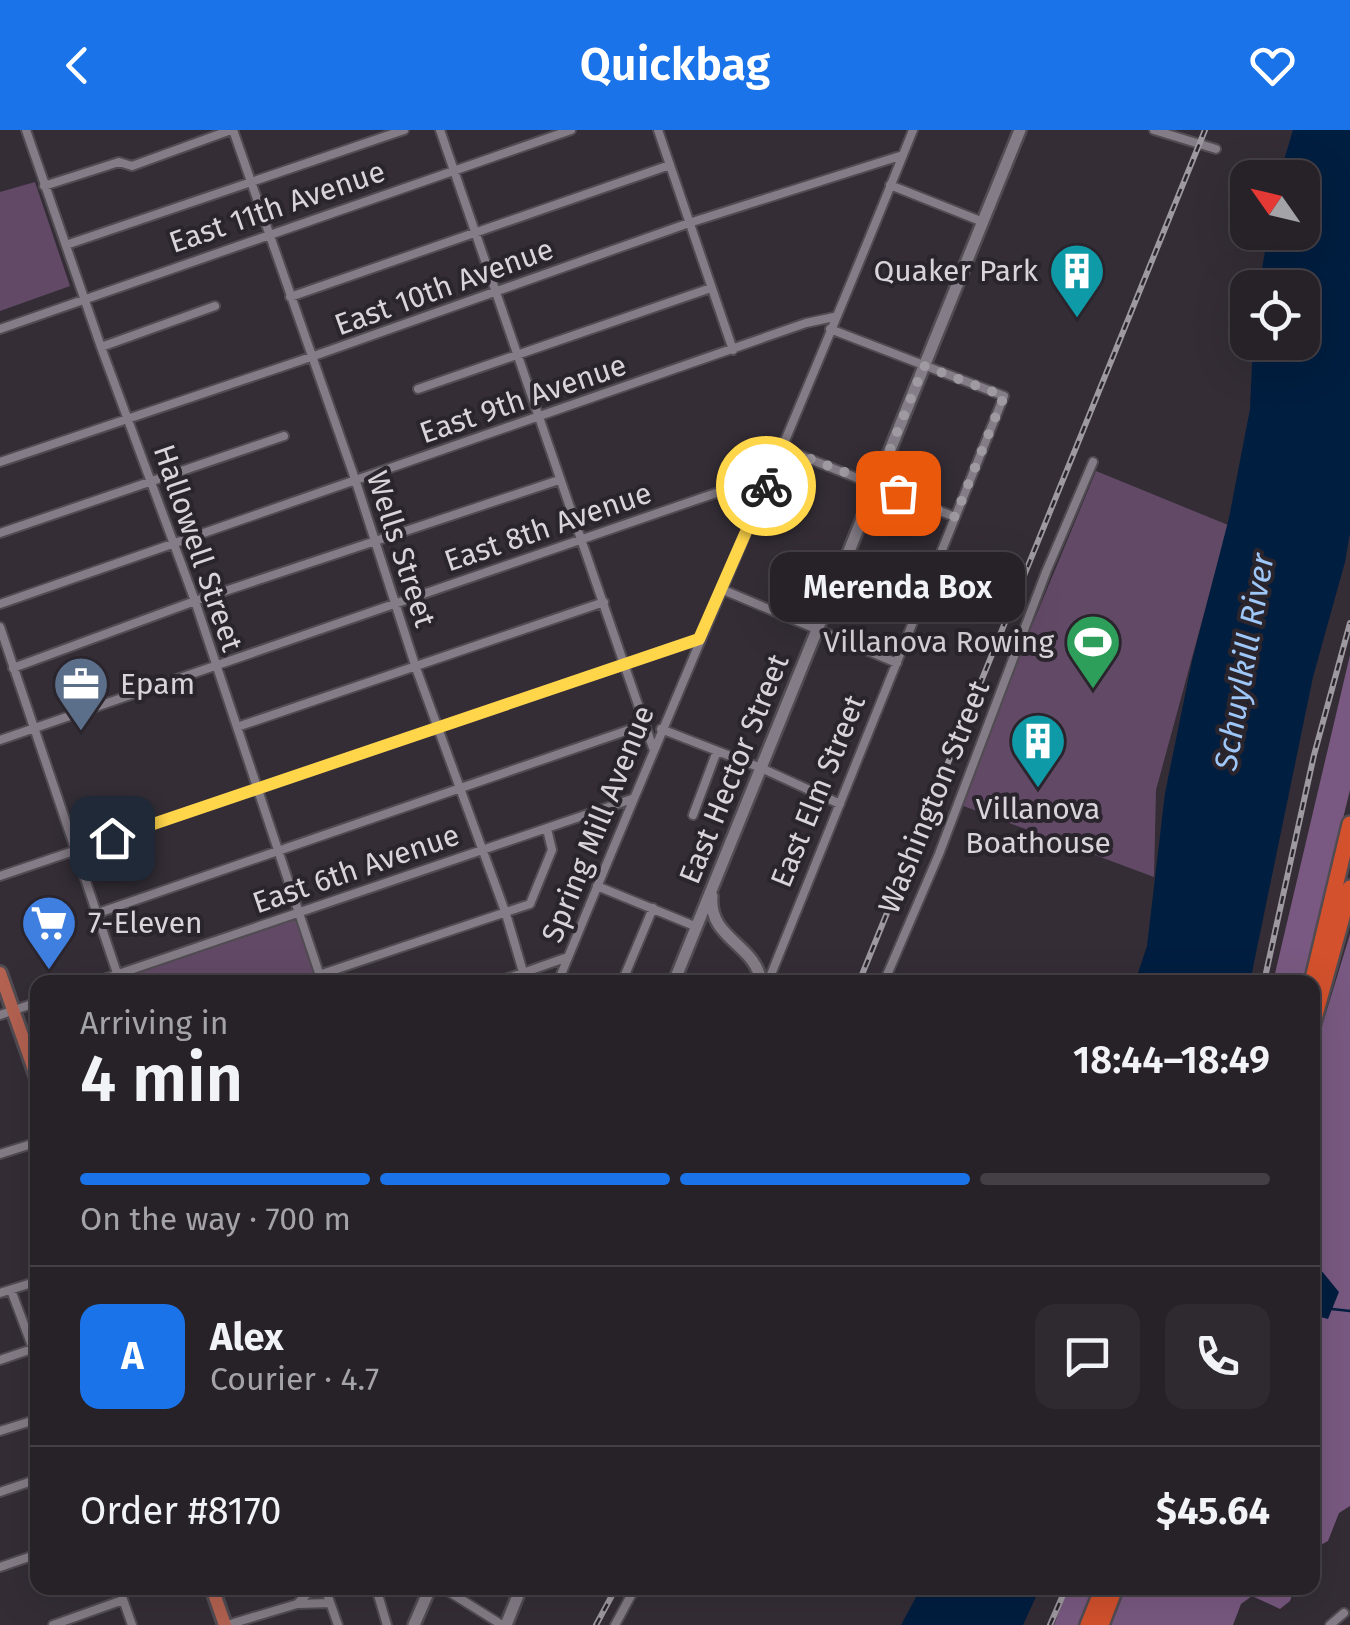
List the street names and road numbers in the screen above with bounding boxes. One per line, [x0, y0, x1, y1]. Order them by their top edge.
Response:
street label: East 11th Avenue [164, 153, 390, 261]
street label: East 10th Avenue [330, 231, 558, 343]
street label: East 9th Avenue [415, 347, 631, 451]
street label: Hallowell Street [146, 440, 250, 656]
street label: Wells Street [359, 467, 443, 632]
street label: East 8th Avenue [440, 475, 656, 579]
street label: East Hector Street [672, 649, 797, 889]
street label: Washington Street [871, 675, 997, 919]
street label: East Elm Street [763, 689, 873, 892]
street label: Spring Mill Avenue [534, 700, 662, 948]
street label: East 6th Avenue [248, 817, 464, 921]

